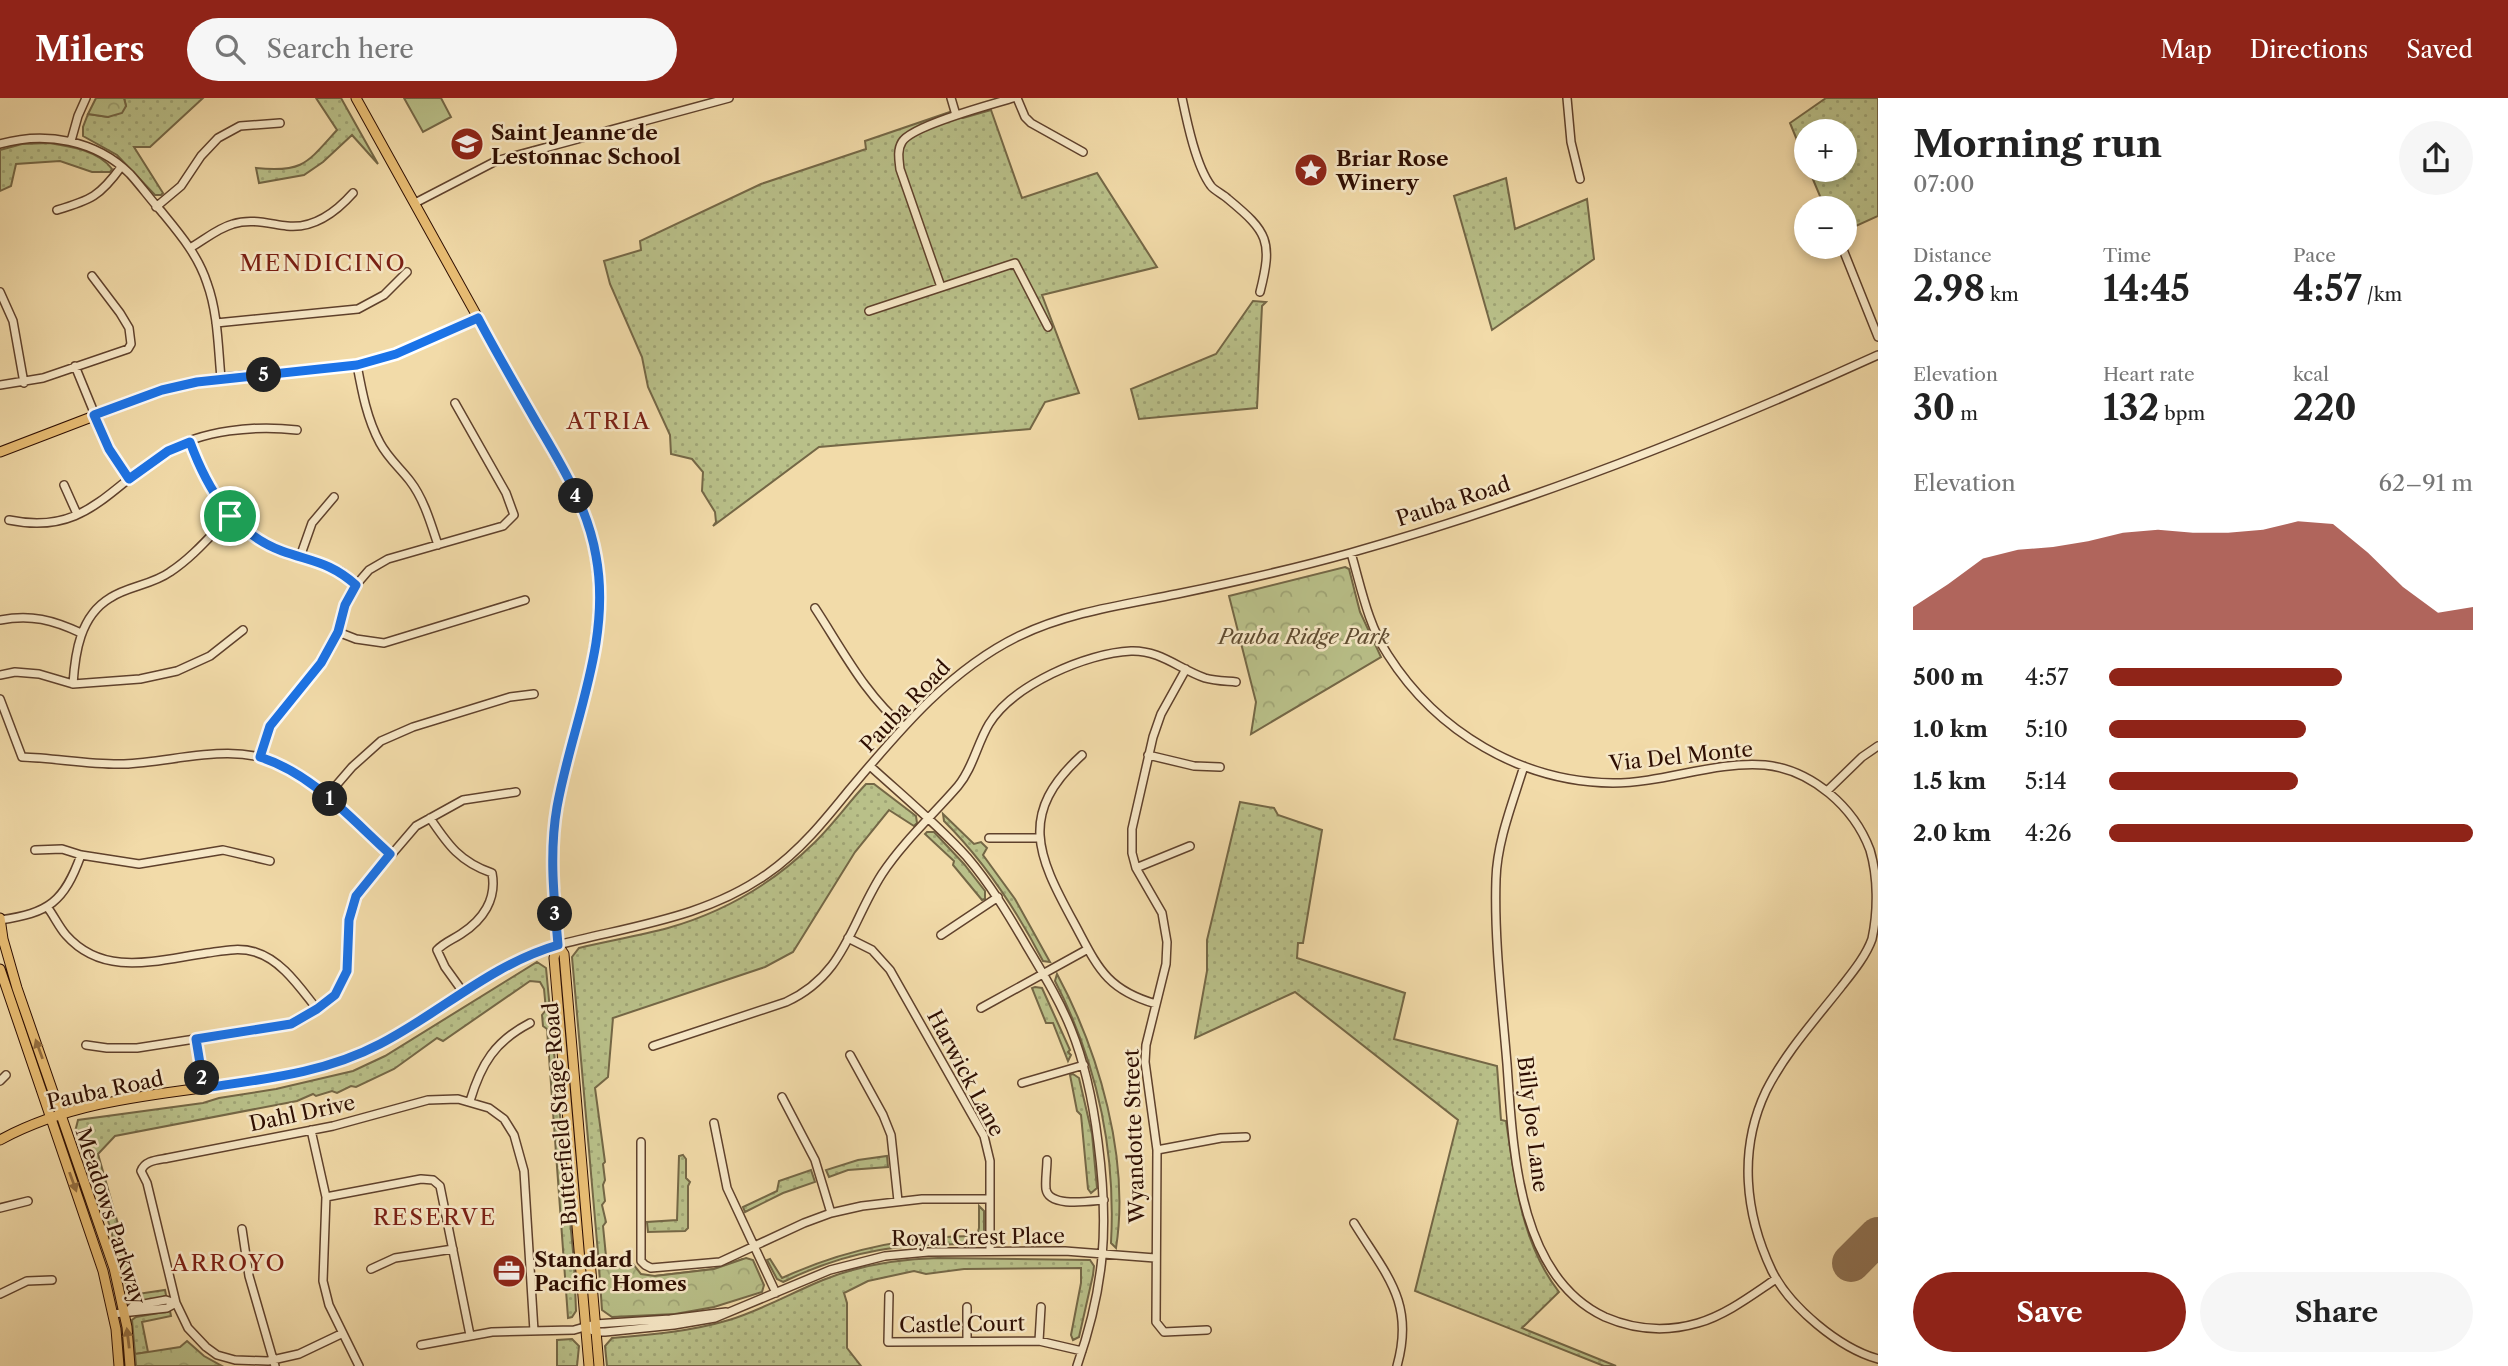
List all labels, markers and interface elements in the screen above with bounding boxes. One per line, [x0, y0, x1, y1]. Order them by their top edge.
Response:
search box [187, 18, 677, 81]
text: Milers [35, 29, 145, 70]
icon: search [211, 30, 249, 68]
text: Search here [267, 33, 414, 65]
text: Map [2160, 35, 2212, 64]
text: Directions [2250, 35, 2368, 64]
text: Saved [2406, 35, 2473, 64]
map controls [1794, 119, 1857, 259]
button: + [1794, 119, 1857, 182]
place label: Saint Jeanne de Lestonnac School [491, 120, 681, 169]
text: Morning run [1913, 120, 2162, 167]
button: share [2399, 121, 2473, 195]
school or university icon: Saint Jeanne de Lestonnac School [448, 125, 486, 163]
place label: Briar Rose Winery [1335, 146, 1449, 195]
place icon: Briar Rose Winery [1292, 151, 1330, 189]
text: 07:00 [1913, 170, 1975, 198]
button: − [1794, 196, 1857, 259]
text: Distance [1913, 244, 1992, 267]
text: Time [2103, 244, 2151, 267]
text: Pace [2293, 244, 2336, 267]
district label: MENDICINO [239, 249, 407, 277]
text: 2.98 [1913, 267, 1985, 310]
text: 14:45 [2103, 267, 2190, 310]
text: 4:57 [2293, 267, 2362, 310]
text: km [1985, 283, 2019, 306]
text: /km [2362, 283, 2402, 306]
pin: 5 [246, 358, 282, 392]
text: 5 [258, 363, 269, 386]
text: Elevation [1913, 363, 1998, 386]
text: Heart rate [2103, 363, 2195, 386]
text: kcal [2293, 363, 2329, 386]
text: 30 [1913, 386, 1955, 429]
text: 132 [2103, 386, 2159, 429]
text: 220 [2293, 386, 2357, 429]
text: m [1955, 402, 1978, 425]
text: bpm [2159, 402, 2205, 425]
district label: ATRIA [565, 407, 652, 435]
text: Elevation [1913, 469, 2016, 497]
text: 62–91 m [2379, 469, 2473, 497]
street label: Pauba Road [1393, 471, 1513, 531]
pin: 4 [558, 478, 594, 514]
text: 4 [570, 484, 581, 507]
pin [200, 486, 260, 546]
icon: arrive [211, 497, 249, 535]
park label: Pauba Ridge Park [1216, 624, 1390, 649]
street label: Pauba Road [855, 655, 955, 757]
text: 500 m [1913, 663, 1984, 691]
text: 4:57 [2025, 663, 2069, 691]
text: 1.0 km [1913, 715, 1988, 743]
text: 5:10 [2025, 715, 2068, 743]
street label: Via Del Monte [1607, 736, 1754, 776]
text: 1.5 km [1913, 767, 1986, 795]
text: 5:14 [2025, 767, 2067, 795]
pin: 1 [312, 782, 348, 816]
text: 1 [325, 787, 334, 810]
text: 2.0 km [1913, 819, 1991, 847]
text: 4:26 [2025, 819, 2071, 847]
pin: 3 [538, 896, 572, 932]
text: 3 [549, 902, 560, 925]
street label: Butterfield Stage Road [538, 1001, 582, 1227]
street label: Harwick Lane [922, 1005, 1010, 1141]
one-way arrow [33, 1039, 44, 1060]
street label: Wyandotte Street [1118, 1048, 1150, 1225]
street label: Billy Joe Lane [1512, 1054, 1554, 1194]
pin: 2 [184, 1060, 220, 1096]
street label: Pauba Road [44, 1065, 166, 1115]
text: 2 [196, 1066, 207, 1089]
street label: Dahl Drive [247, 1090, 357, 1136]
street label: Meadows Parkway [71, 1124, 151, 1308]
one-way arrow [68, 1172, 79, 1193]
district label: RESERVE [373, 1203, 497, 1231]
street label: Royal Crest Place [891, 1223, 1065, 1251]
place label: Standard Pacific Homes [534, 1247, 687, 1296]
district label: ARROYO [170, 1249, 287, 1277]
office icon: Standard Pacific Homes [490, 1252, 528, 1290]
button: Save [1913, 1272, 2186, 1352]
button: Share [2200, 1272, 2473, 1352]
street label: Castle Court [899, 1310, 1026, 1338]
one-way arrow [122, 1326, 133, 1348]

